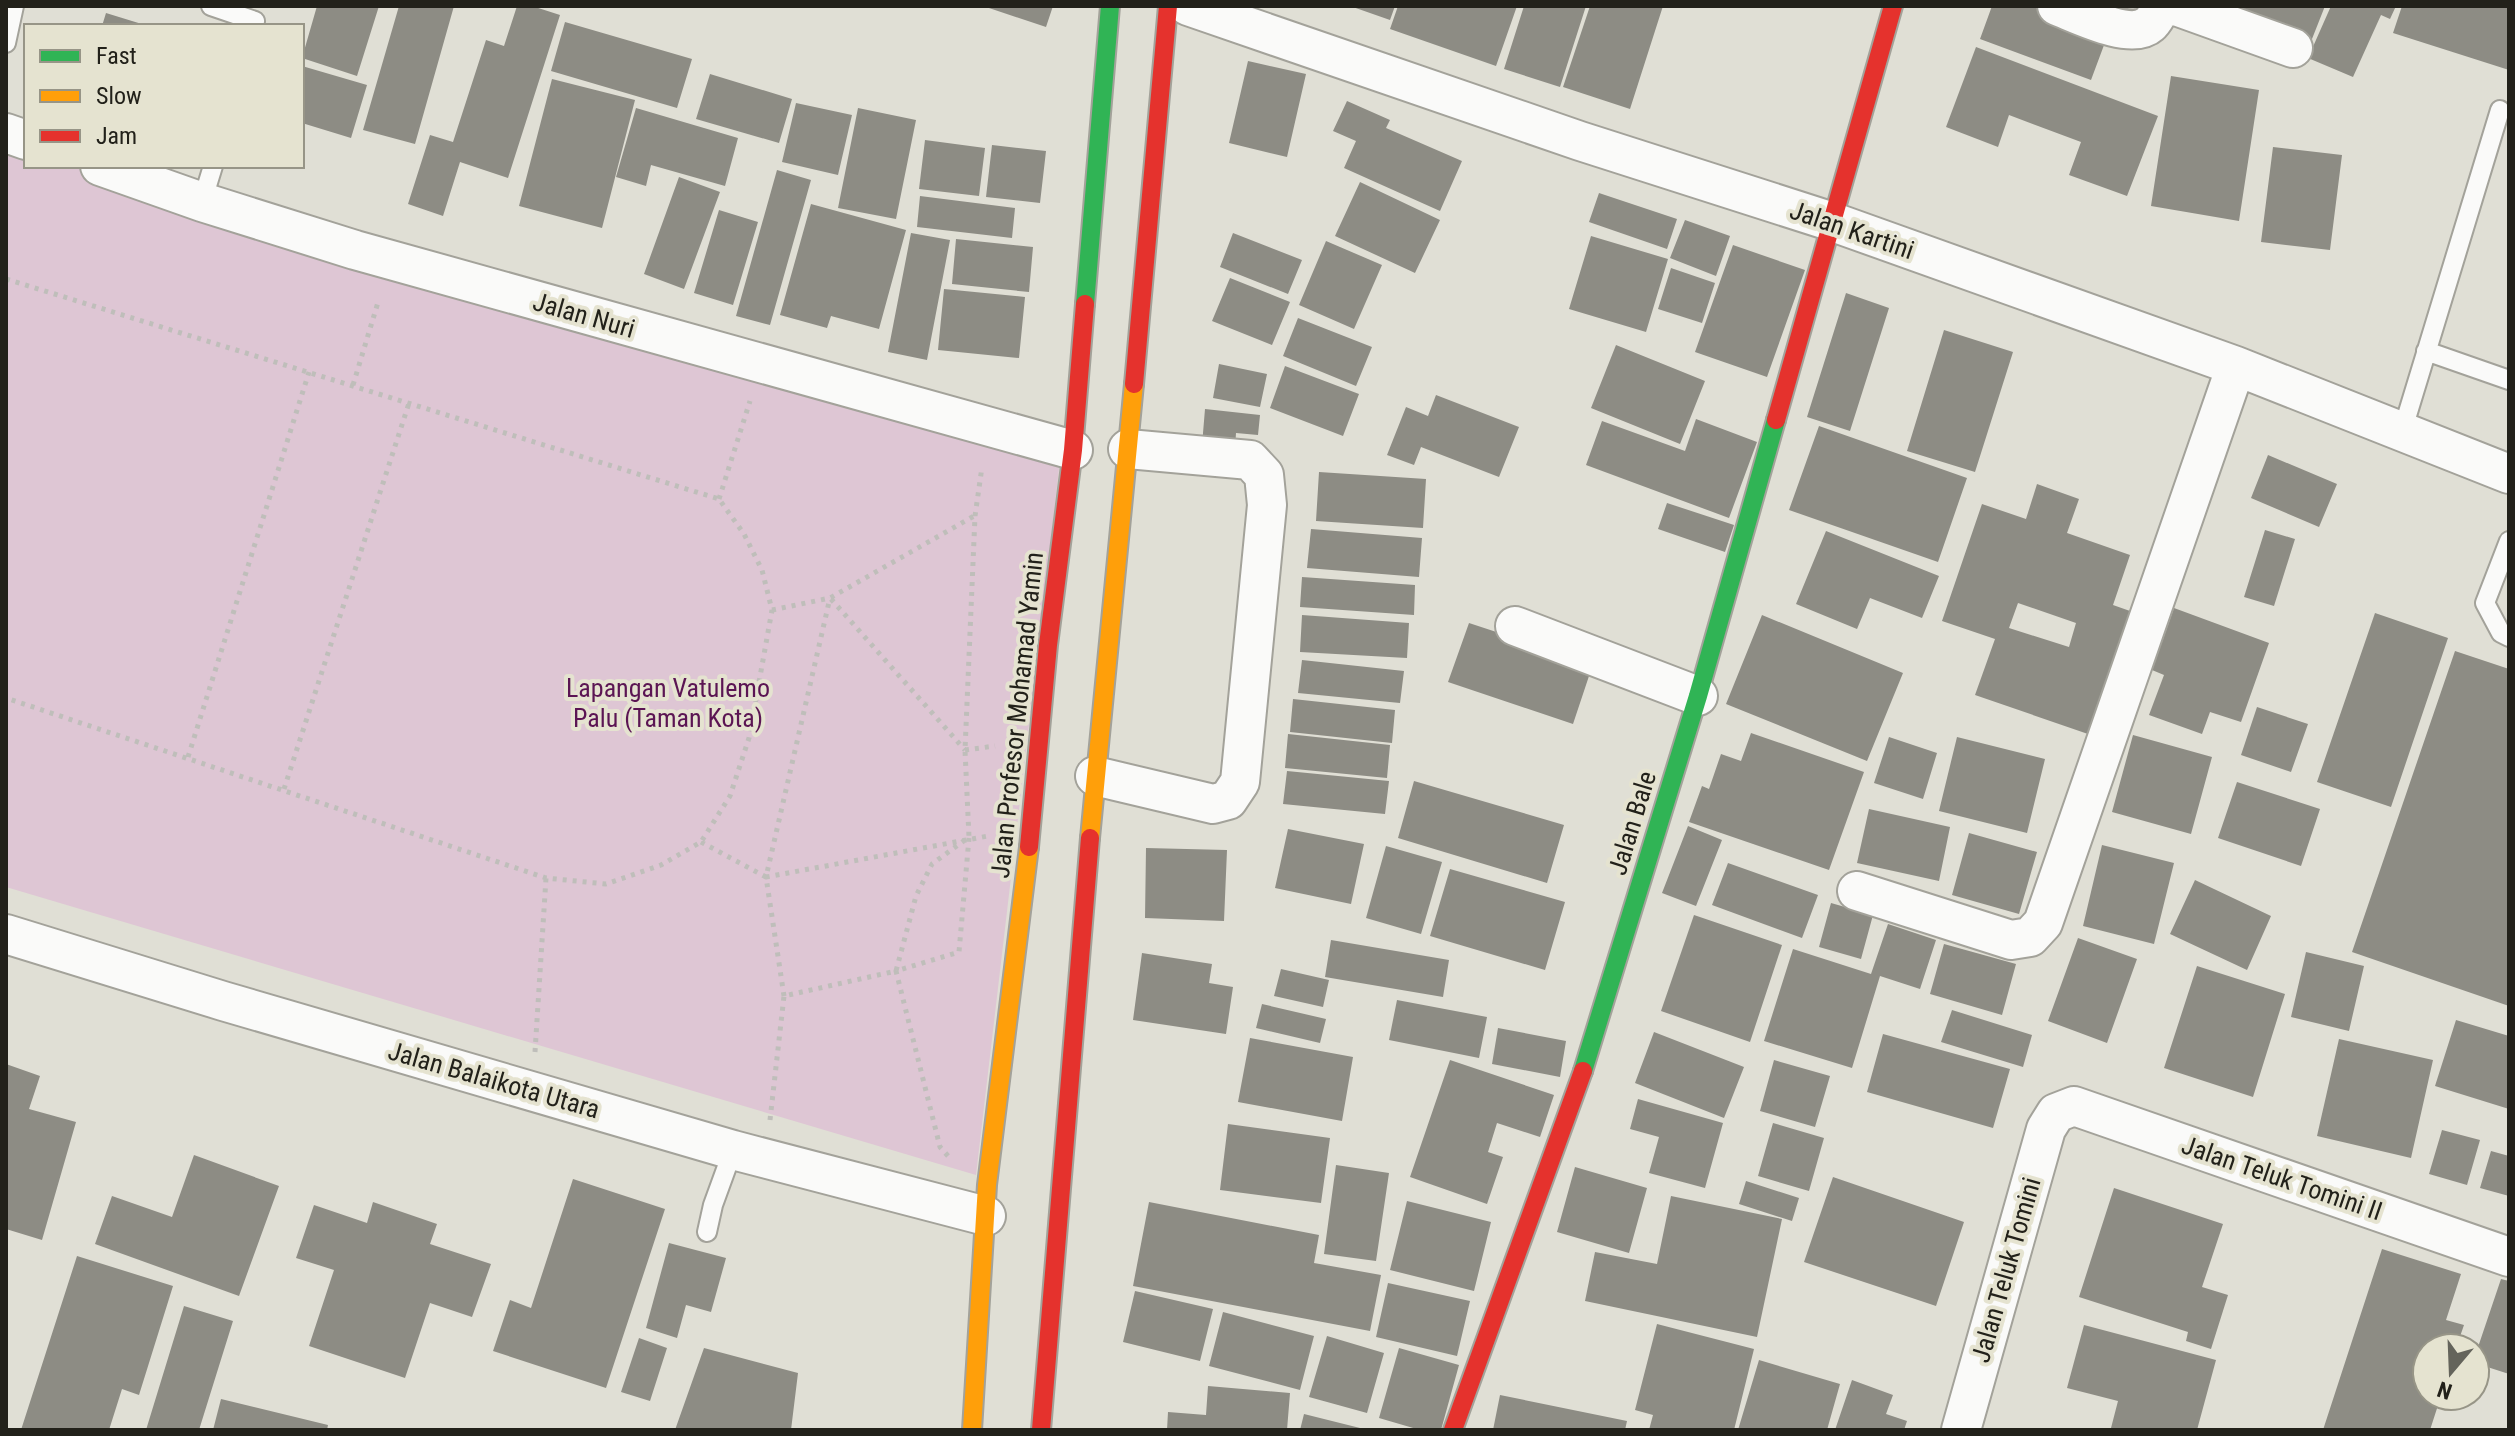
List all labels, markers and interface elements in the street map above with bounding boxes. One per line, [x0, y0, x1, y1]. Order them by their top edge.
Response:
legend [24, 24, 304, 168]
text: Fast [96, 42, 137, 70]
text: Slow [96, 82, 142, 110]
text: Jam [96, 122, 137, 150]
street label: Jalan Kartini [1786, 195, 1918, 265]
street label: Jalan Nuri [530, 286, 638, 344]
street label: Jalan Profesor Mohamad Yamin [985, 550, 1049, 880]
park label: Lapangan Vatulemo Palu (Taman Kota) [566, 673, 770, 733]
street label: Jalan Bale [1602, 768, 1662, 878]
street label: Jalan Balaikota Utara [385, 1035, 603, 1125]
street label: Jalan Teluk Tomini II [2178, 1130, 2386, 1226]
street label: Jalan Teluk Tomini [1965, 1174, 2047, 1366]
north arrow [2411, 1332, 2491, 1412]
text: N [2434, 1376, 2455, 1404]

